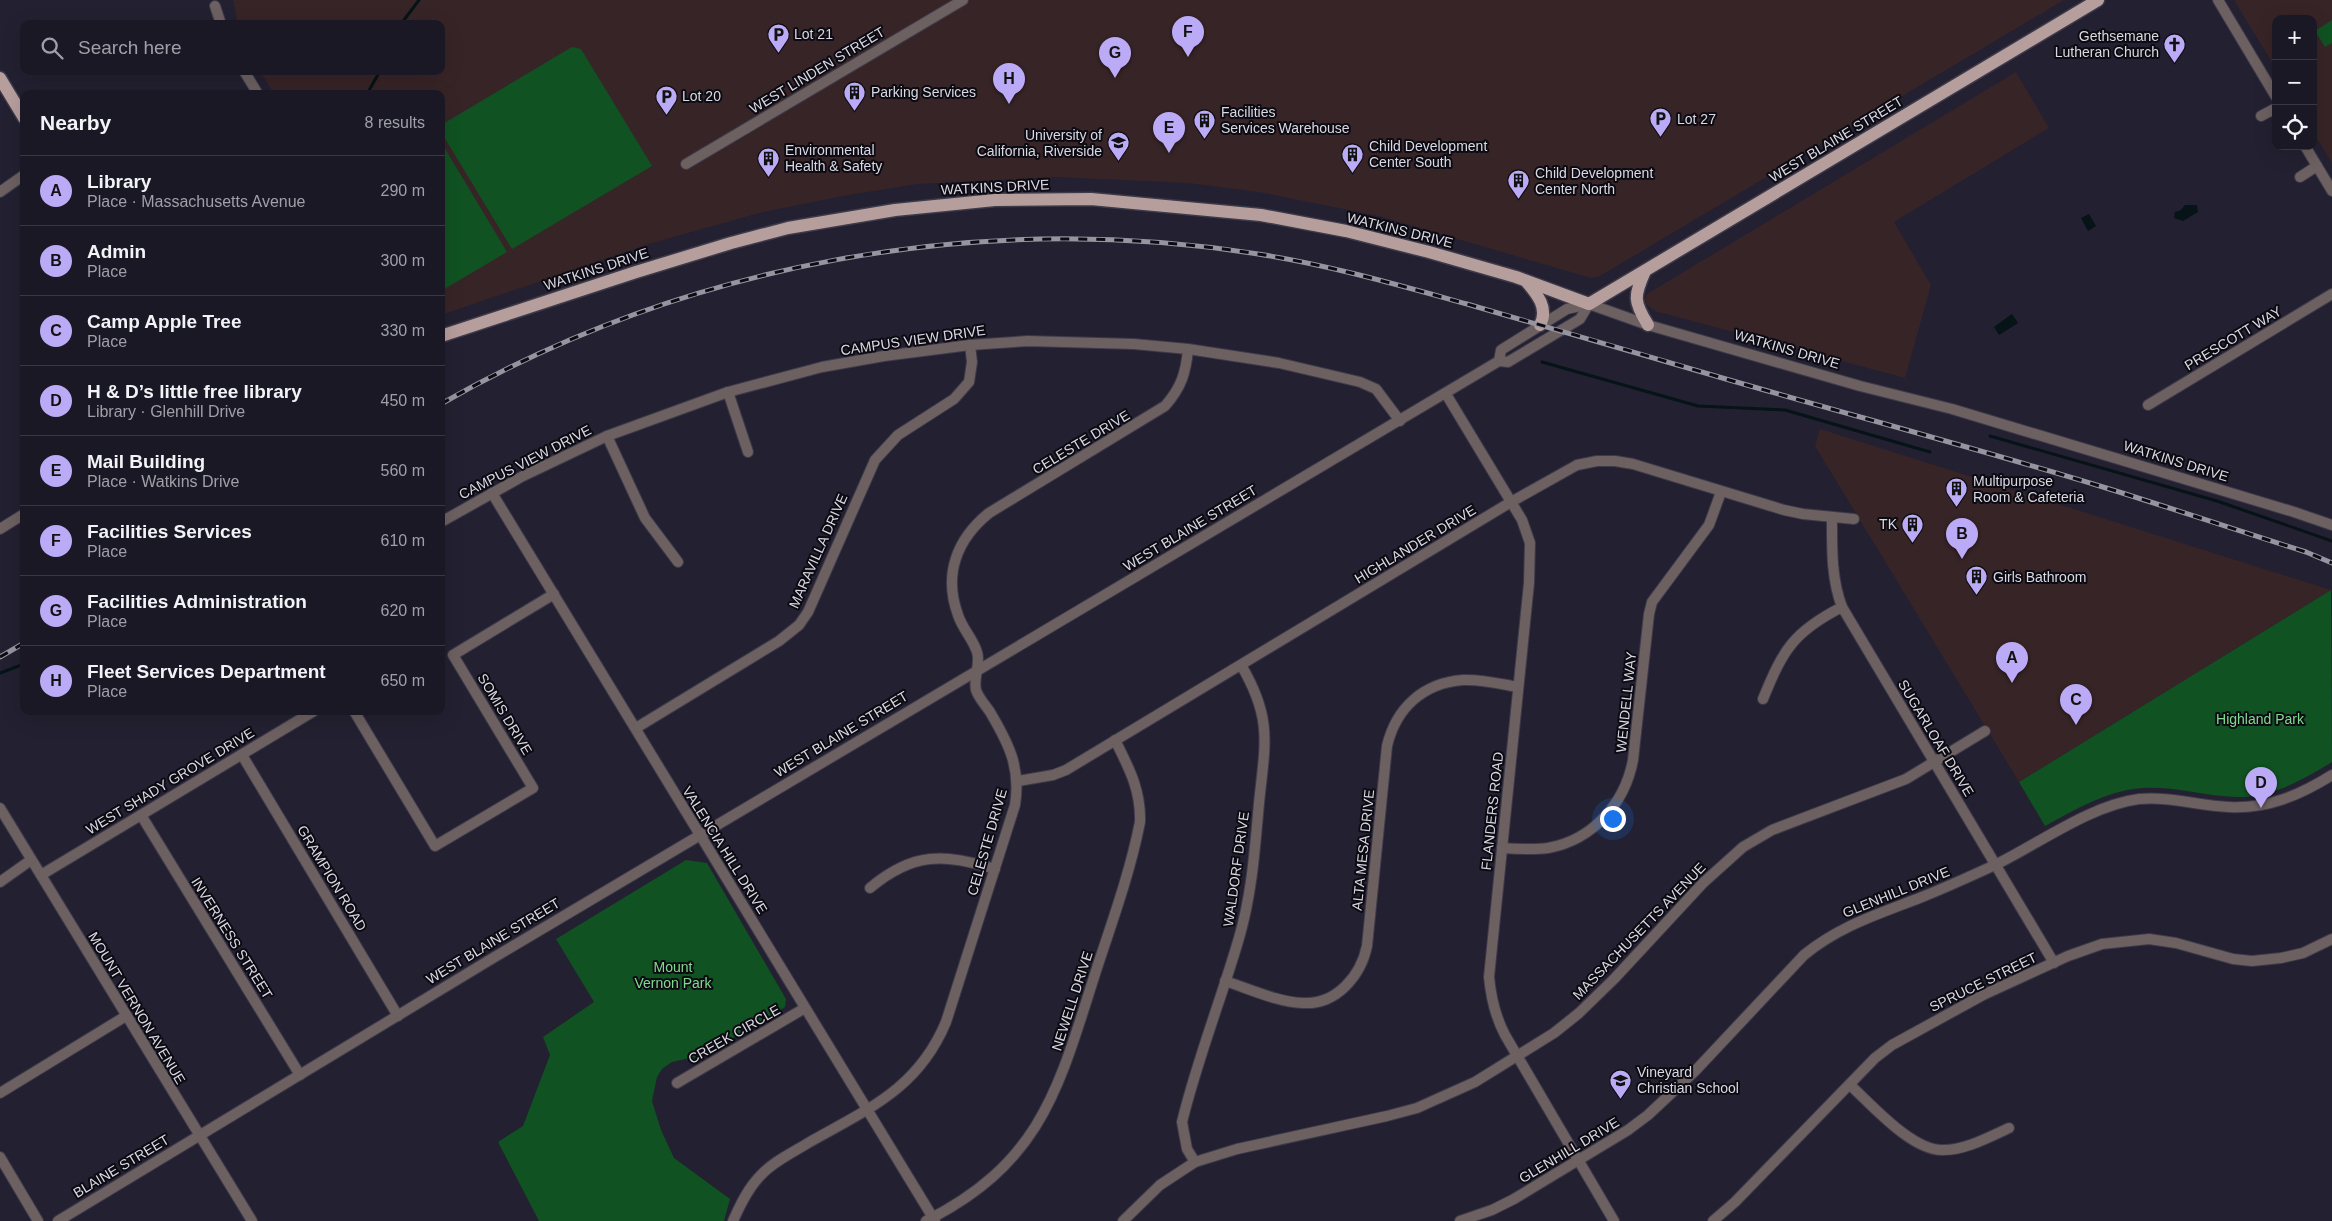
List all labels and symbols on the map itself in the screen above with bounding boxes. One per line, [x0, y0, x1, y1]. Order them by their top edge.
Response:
pin: F [1172, 16, 1204, 57]
parking icon: Lot 21 [766, 22, 790, 53]
street label: WEST LINDEN STREET [747, 23, 888, 117]
place label: Lot 21 [794, 26, 833, 42]
place label: Gethsemane Lutheran Church [2055, 28, 2159, 60]
church icon: Gethsemane Lutheran Church [2163, 32, 2187, 63]
pin: G [1099, 37, 1131, 78]
pin: H [993, 63, 1025, 104]
building icon: Parking Services [843, 80, 867, 111]
parking icon: Lot 20 [654, 84, 678, 115]
place label: Parking Services [871, 84, 976, 100]
place label: Lot 20 [682, 88, 721, 104]
street label: WEST BLAINE STREET [1766, 93, 1906, 185]
place label: Facilities Services Warehouse [1221, 104, 1350, 136]
parking icon: Lot 27 [1649, 107, 1673, 138]
building icon: Facilities Services Warehouse [1193, 108, 1217, 139]
place label: Lot 27 [1677, 111, 1716, 127]
pin: E [1153, 112, 1185, 153]
place label: University of California, Riverside [977, 127, 1102, 159]
school or university icon: University of California, Riverside [1106, 131, 1130, 162]
place label: Child Development Center South [1369, 138, 1487, 170]
place label: Environmental Health & Safety [785, 142, 882, 174]
building icon: Child Development Center South [1341, 142, 1365, 173]
building icon: Environmental Health & Safety [757, 146, 781, 177]
place label: Child Development Center North [1535, 165, 1653, 197]
building icon: Child Development Center North [1507, 169, 1531, 200]
street label: WATKINS DRIVE [940, 176, 1050, 198]
street label: WATKINS DRIVE [1345, 209, 1455, 251]
street label: WATKINS DRIVE [542, 245, 650, 293]
street label: PRESCOTT WAY [2182, 302, 2285, 373]
street label: CAMPUS VIEW DRIVE [839, 322, 987, 358]
street label: WATKINS DRIVE [1732, 326, 1842, 372]
street label: CELESTE DRIVE [1030, 407, 1132, 477]
street label: CAMPUS VIEW DRIVE [456, 422, 594, 502]
street label: WATKINS DRIVE [2122, 437, 2230, 485]
place label: Multipurpose Room & Cafeteria [1973, 473, 2084, 505]
building icon: Multipurpose Room & Cafeteria [1945, 477, 1969, 508]
street label: WEST BLAINE STREET [1120, 482, 1260, 574]
street label: MARAVILLA DRIVE [786, 491, 850, 611]
street label: HIGHLANDER DRIVE [1352, 501, 1478, 587]
building icon: TK [1901, 512, 1925, 543]
place label: TK [1879, 516, 1898, 532]
pin: B [1946, 518, 1978, 559]
building icon: Girls Bathroom [1965, 565, 1989, 596]
place label: Girls Bathroom [1993, 569, 2086, 585]
pin: A [1996, 642, 2028, 683]
street label: WENDELL WAY [1613, 650, 1639, 753]
street label: SOMIS DRIVE [475, 671, 535, 757]
street label: SUGARLOAF DRIVE [1895, 677, 1977, 799]
pin: C [2060, 684, 2092, 725]
street label: WEST BLAINE STREET [771, 688, 911, 780]
park label: Highland Park [2216, 711, 2305, 727]
street label: WEST SHADY GROVE DRIVE [83, 724, 257, 838]
street label: FLANDERS ROAD [1478, 751, 1506, 871]
pin: D [2245, 767, 2277, 808]
street label: VALENCIA HILL DRIVE [679, 783, 771, 917]
street label: CELESTE DRIVE [964, 787, 1010, 897]
street label: ALTA MESA DRIVE [1349, 789, 1377, 911]
your location [1600, 806, 1626, 832]
street label: WALDORF DRIVE [1220, 810, 1252, 928]
street label: GRAMPION ROAD [294, 822, 370, 934]
street label: MASSACHUSETTS AVENUE [1569, 859, 1709, 1003]
street label: GLENHILL DRIVE [1840, 863, 1952, 921]
street label: INVERNESS STREET [188, 874, 276, 1002]
street label: WEST BLAINE STREET [423, 895, 563, 987]
street label: MOUNT VERNON AVENUE [85, 929, 189, 1087]
street label: NEWELL DRIVE [1048, 949, 1096, 1053]
street label: SPRUCE STREET [1927, 949, 2040, 1015]
park label: Mount Vernon Park [634, 959, 713, 991]
street label: CREEK CIRCLE [685, 1001, 783, 1067]
place label: Vineyard Christian School [1637, 1064, 1739, 1096]
school or university icon: Vineyard Christian School [1609, 1068, 1633, 1099]
street label: GLENHILL DRIVE [1516, 1114, 1622, 1186]
street label: BLAINE STREET [70, 1131, 172, 1201]

